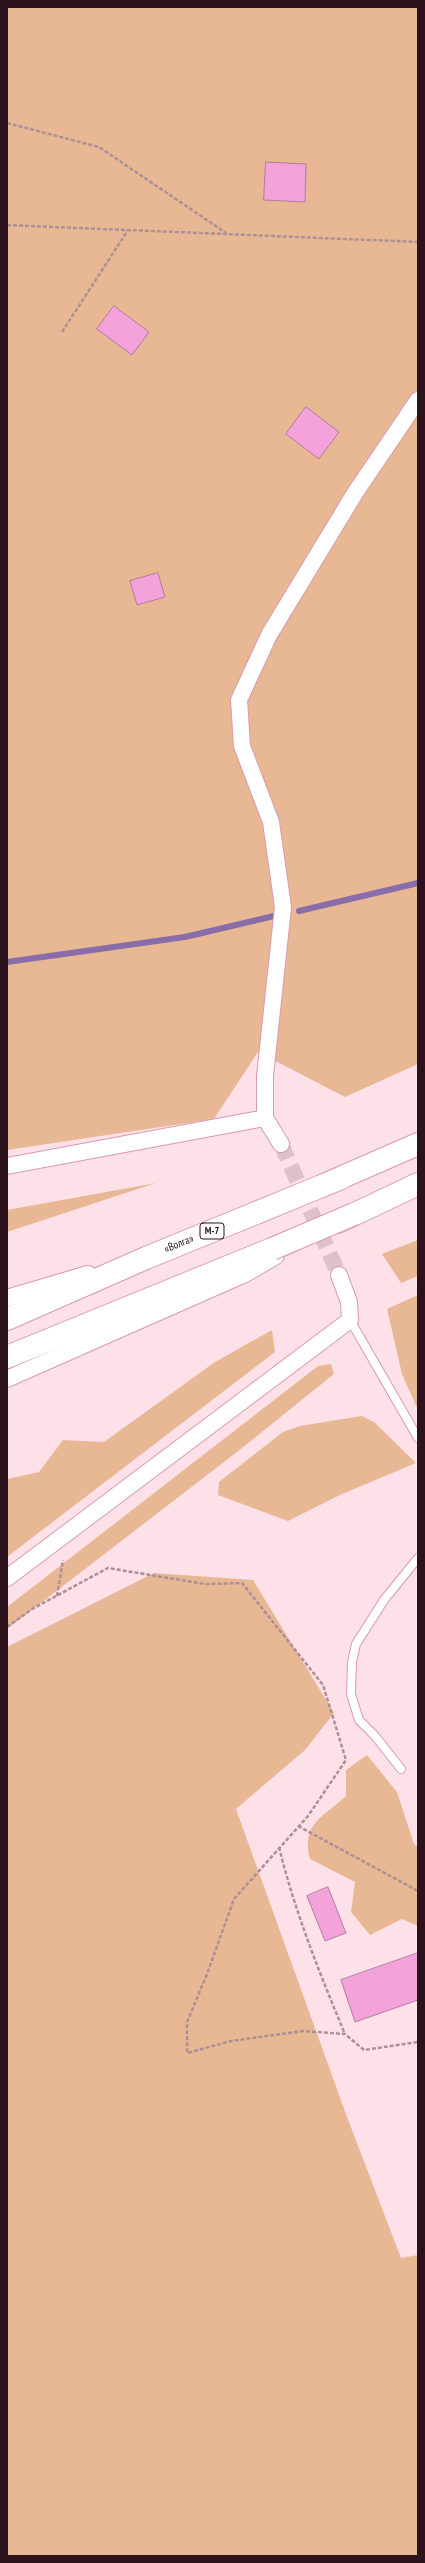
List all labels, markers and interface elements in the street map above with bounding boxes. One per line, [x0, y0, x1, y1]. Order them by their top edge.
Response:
road number: М-7 [200, 1223, 224, 1239]
street label: «Волга» [162, 1232, 196, 1256]

